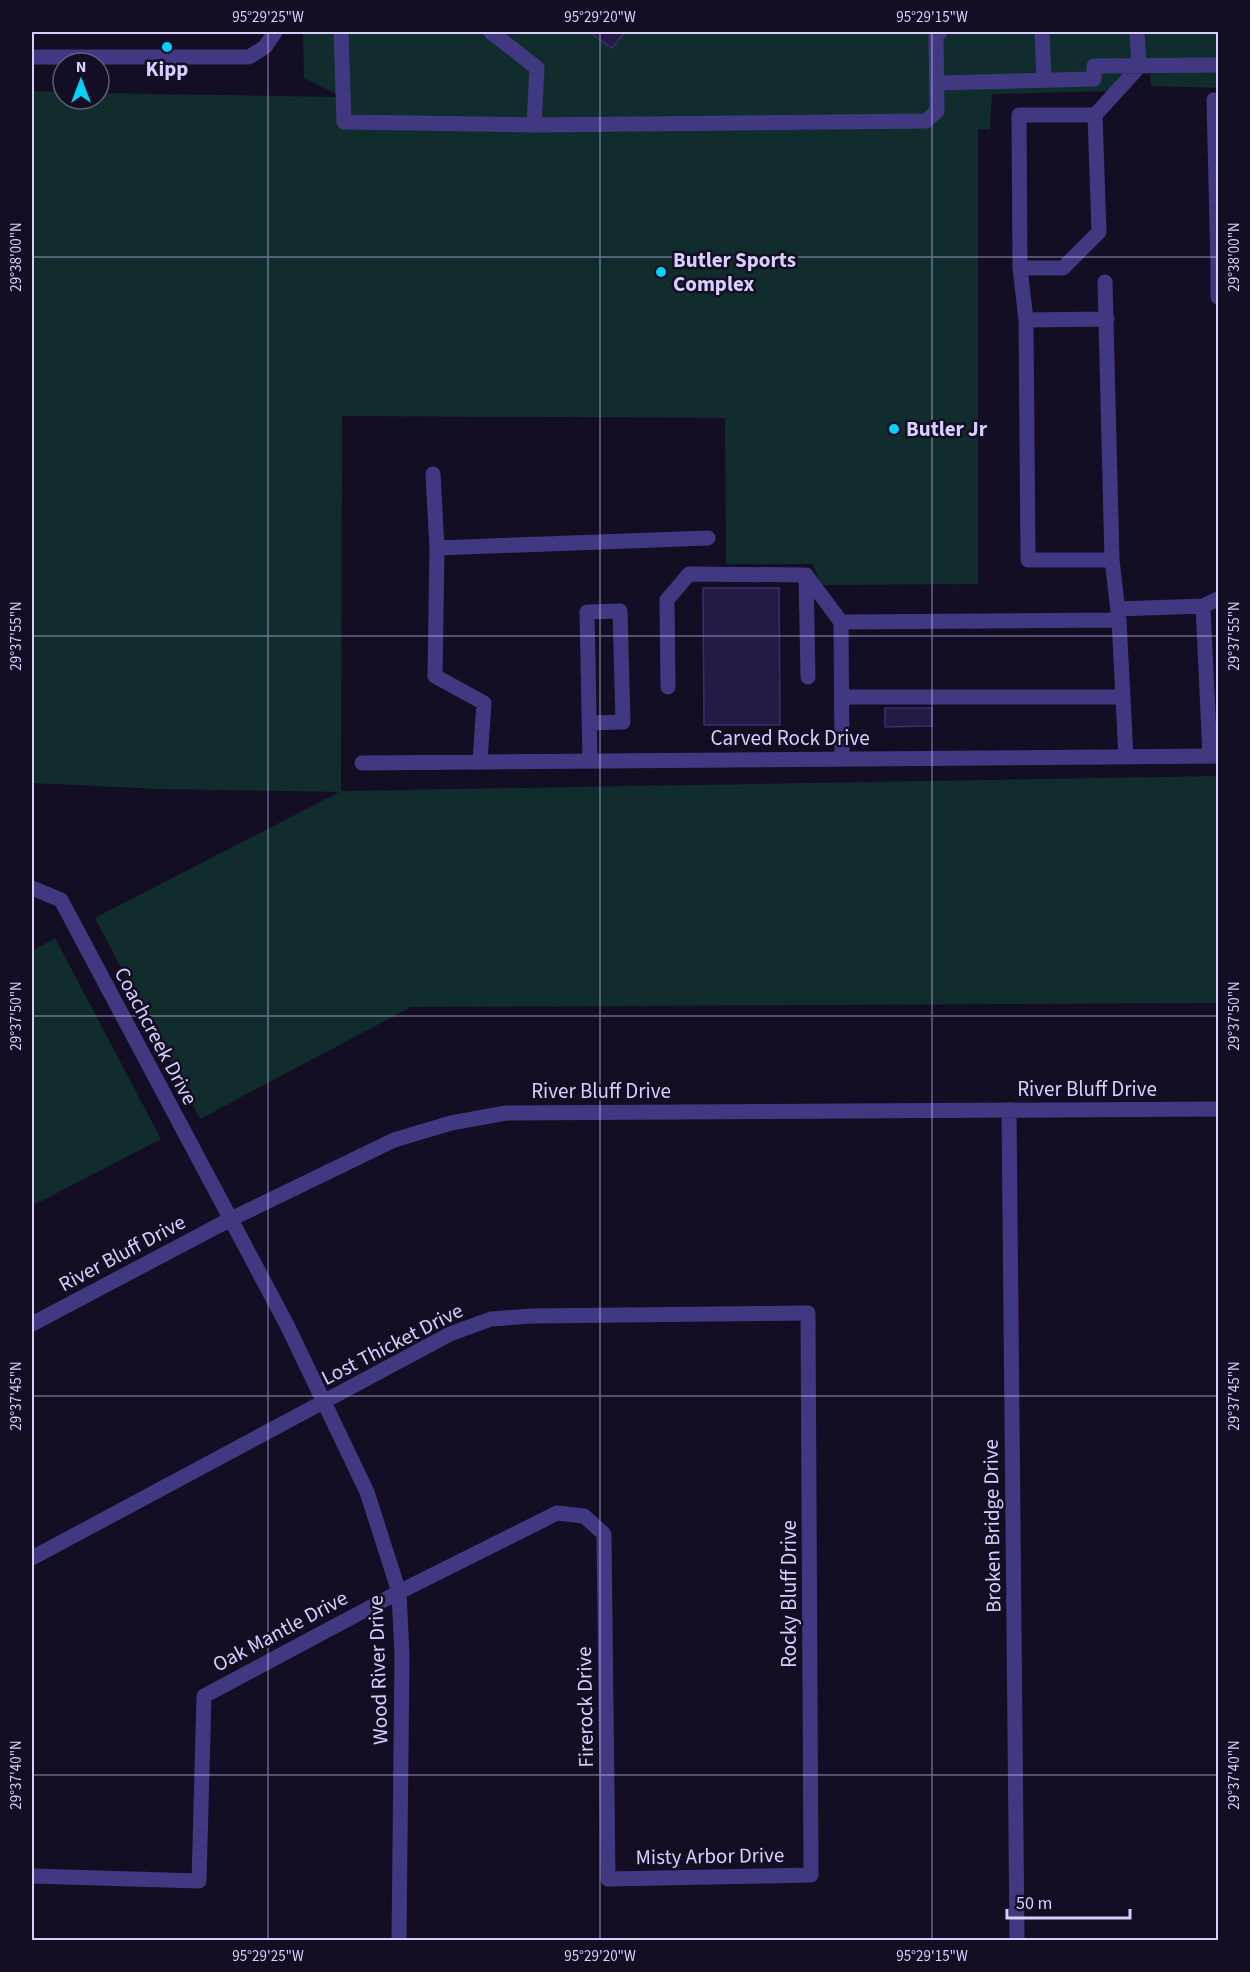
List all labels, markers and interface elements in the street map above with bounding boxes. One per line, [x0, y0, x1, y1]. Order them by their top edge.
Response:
text: 95°29'25"W [232, 7, 304, 28]
text: 95°29'20"W [564, 7, 636, 28]
text: 95°29'15"W [896, 7, 968, 28]
marker: Kipp [160, 40, 174, 54]
north arrow [51, 51, 111, 111]
place label: Kipp [146, 54, 188, 84]
text: N [76, 56, 86, 78]
text: 29°38'00"N [6, 222, 27, 292]
text: 29°38'00"N [1224, 222, 1245, 292]
place label: Butler Sports Complex [673, 245, 796, 299]
marker: Butler Sports Complex [654, 265, 668, 279]
place label: Butler Jr [906, 414, 988, 444]
marker: Butler Jr [887, 422, 901, 436]
text: 29°37'55"N [6, 601, 27, 671]
text: 29°37'55"N [1224, 601, 1245, 671]
street label: Carved Rock Drive [710, 723, 870, 753]
street label: Coachcreek Drive [107, 962, 205, 1110]
text: 29°37'50"N [6, 981, 27, 1051]
text: 29°37'50"N [1224, 981, 1245, 1051]
street label: River Bluff Drive [1017, 1074, 1157, 1104]
street label: River Bluff Drive [531, 1076, 671, 1106]
street label: River Bluff Drive [53, 1207, 191, 1299]
street label: Lost Thicket Drive [316, 1295, 468, 1393]
text: 29°37'45"N [6, 1361, 27, 1431]
text: 29°37'45"N [1224, 1361, 1245, 1431]
street label: Broken Bridge Drive [975, 1439, 1009, 1613]
street label: Rocky Bluff Drive [774, 1520, 804, 1668]
street label: Oak Mantle Drive [207, 1583, 353, 1679]
street label: Wood River Drive [360, 1595, 396, 1745]
street label: Firerock Drive [569, 1646, 601, 1768]
text: 29°37'40"N [6, 1740, 27, 1810]
text: 29°37'40"N [1224, 1740, 1245, 1810]
street label: Misty Arbor Drive [635, 1840, 785, 1872]
scale bar [1007, 1882, 1130, 1920]
text: 50 m [1016, 1891, 1052, 1916]
text: 95°29'25"W [232, 1946, 304, 1967]
text: 95°29'20"W [564, 1946, 636, 1967]
text: 95°29'15"W [896, 1946, 968, 1967]

